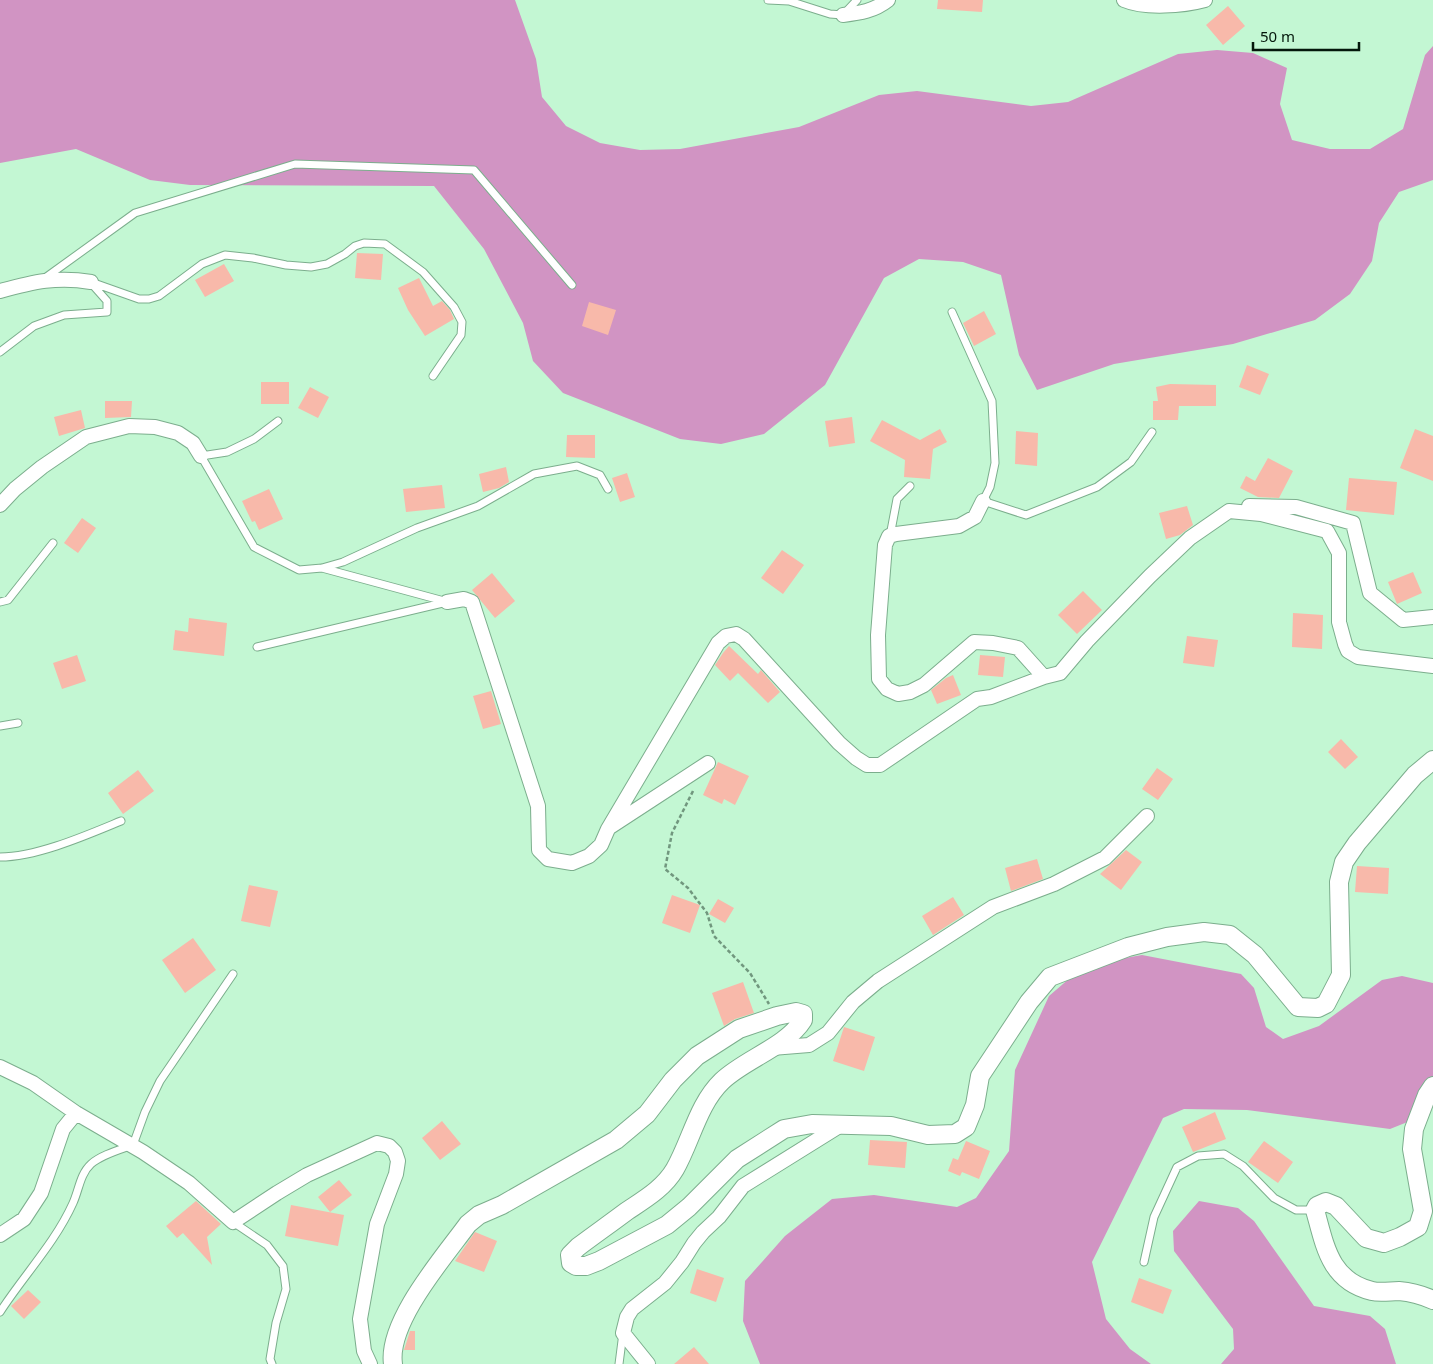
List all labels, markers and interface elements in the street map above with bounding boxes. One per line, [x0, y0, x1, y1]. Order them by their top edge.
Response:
scale bar [1253, 20, 1359, 52]
text: 50 m [1260, 26, 1295, 46]

